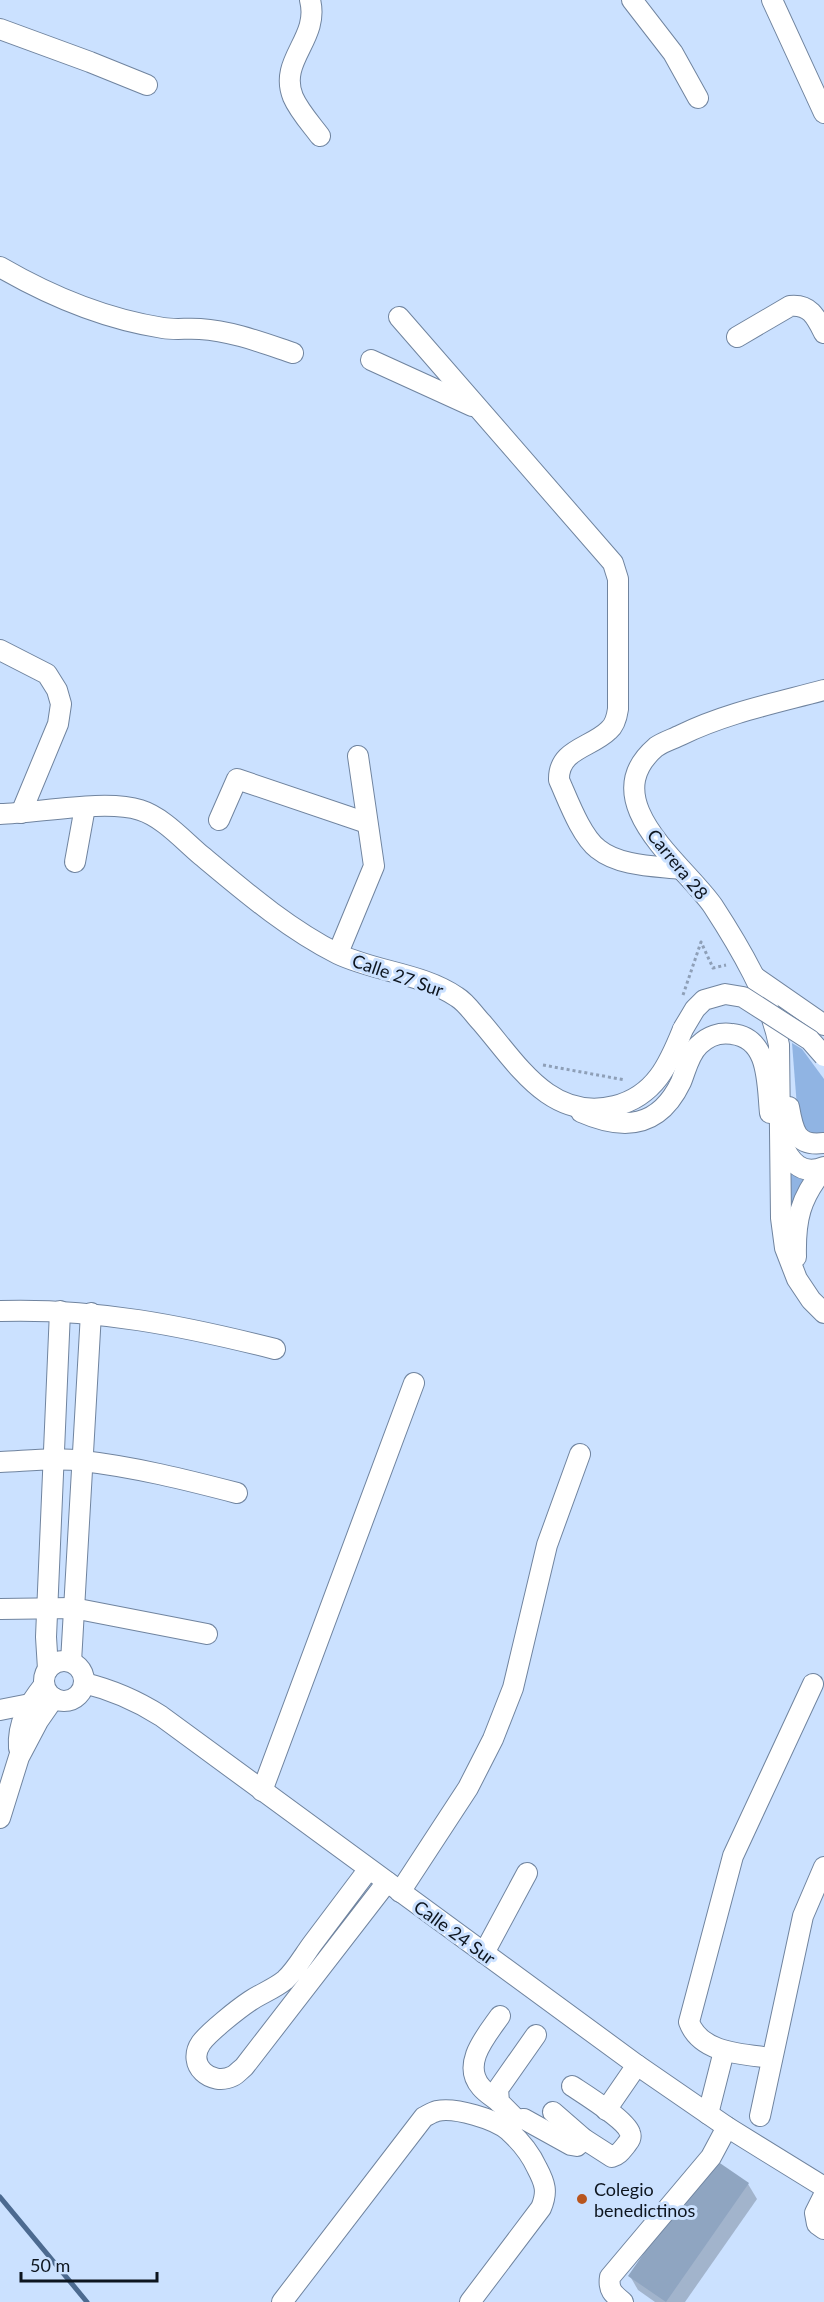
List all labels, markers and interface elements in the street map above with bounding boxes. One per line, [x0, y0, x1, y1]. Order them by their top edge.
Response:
street label: Carrera 28 [643, 824, 713, 904]
street label: Calle 27 Sur [349, 949, 447, 1001]
street label: Calle 24 Sur [410, 1895, 500, 1969]
place label: Colegio benedictinos [594, 2178, 695, 2221]
marker: Colegio benedictinos [575, 2192, 589, 2206]
scale bar [21, 2245, 158, 2283]
text: 50 m [30, 2254, 70, 2276]

